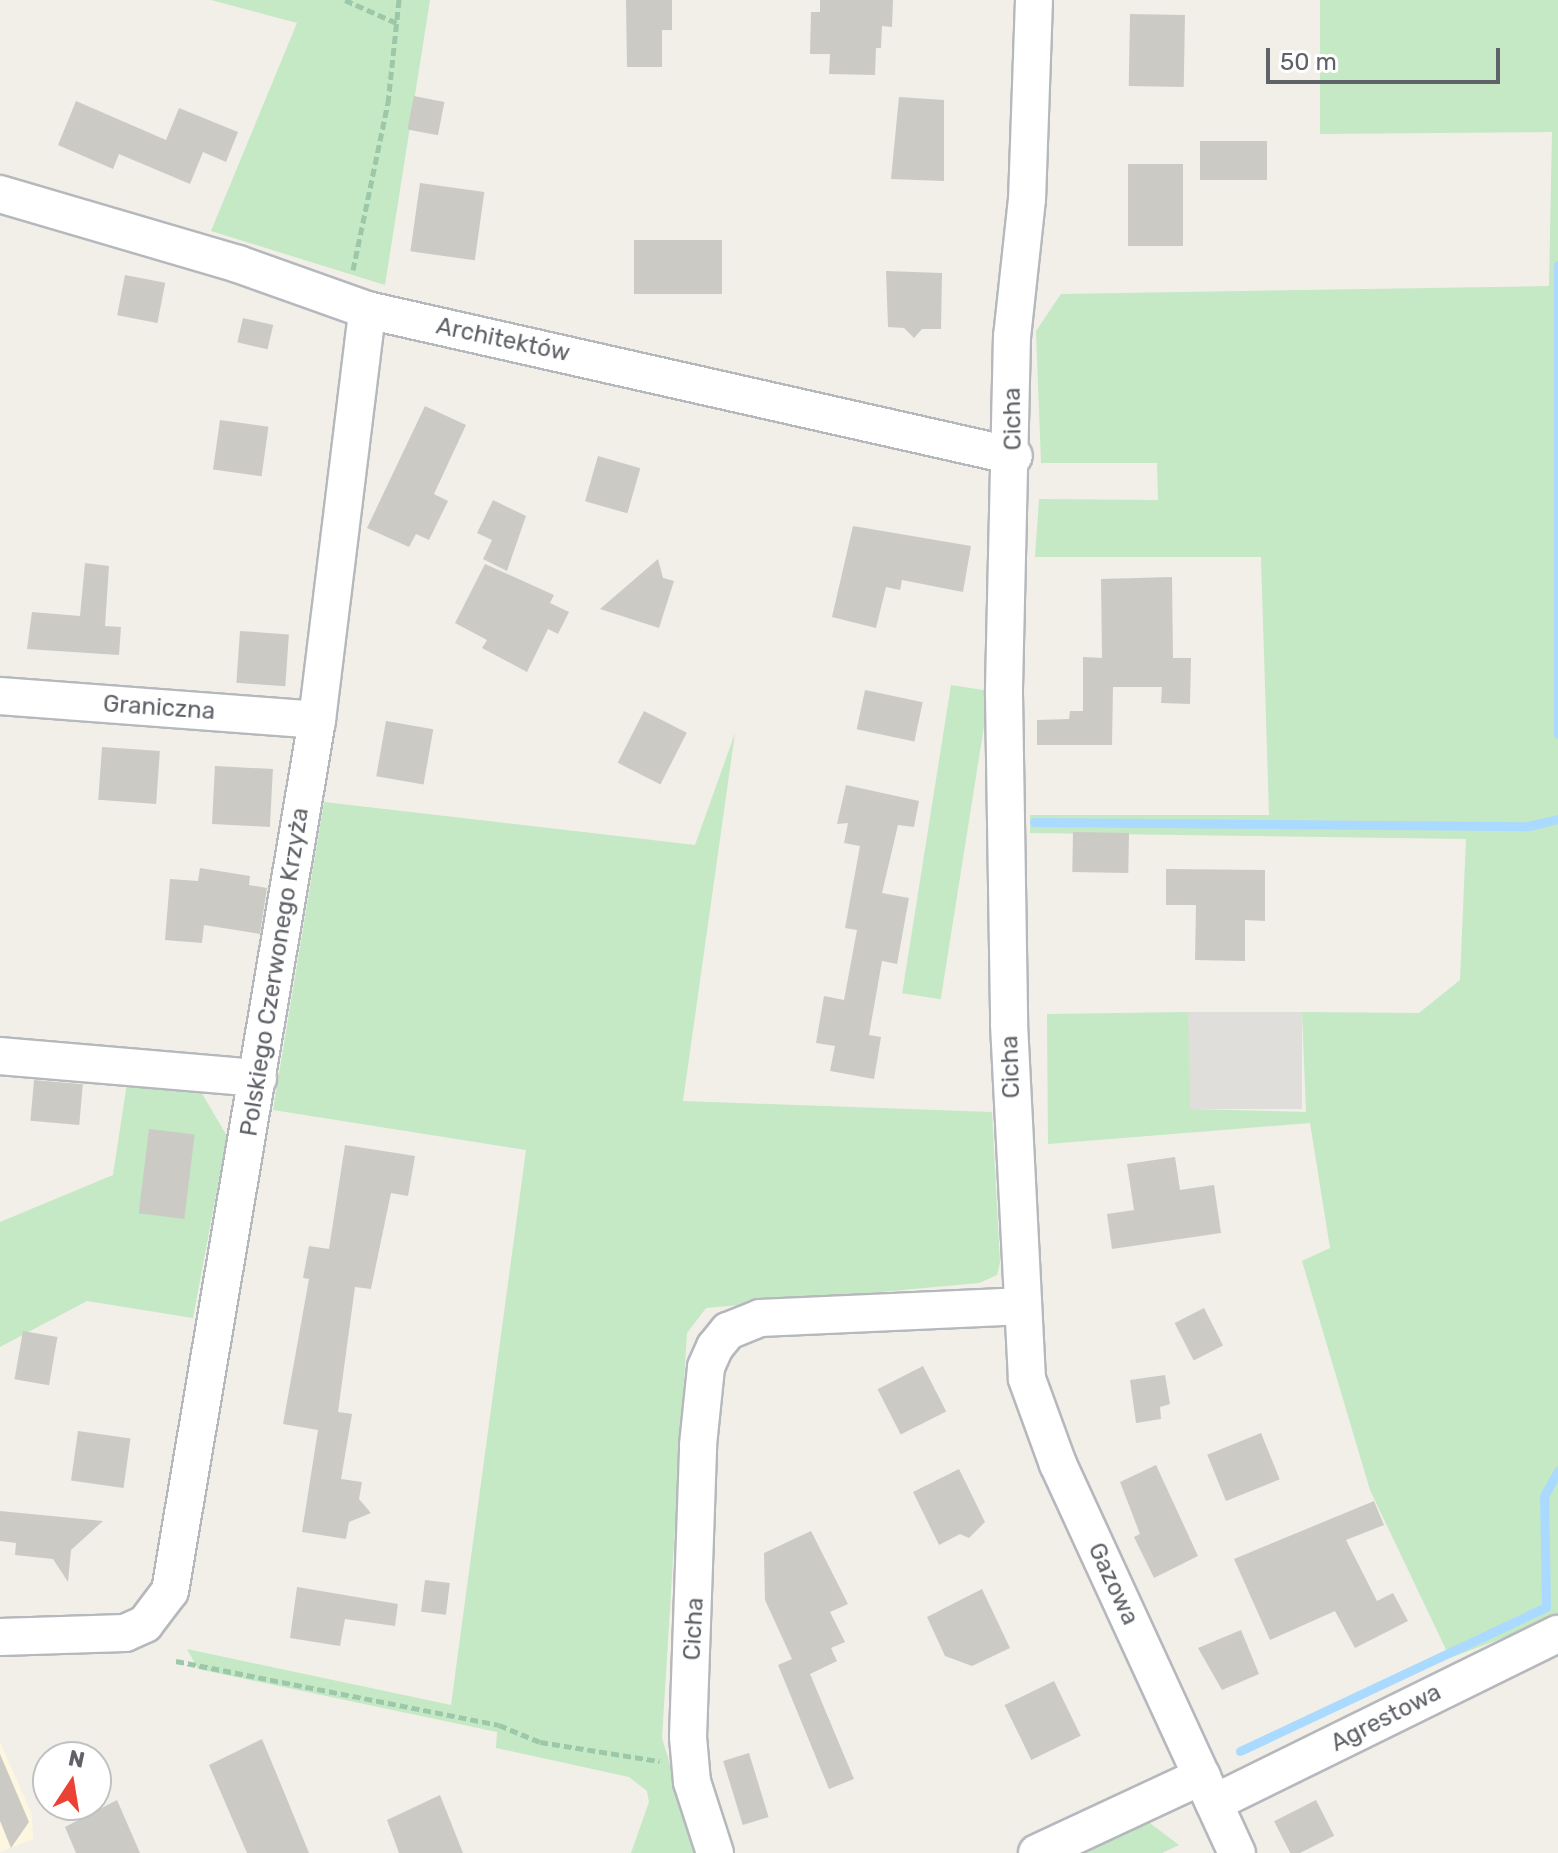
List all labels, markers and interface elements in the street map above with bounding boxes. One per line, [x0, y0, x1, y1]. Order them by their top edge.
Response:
scale bar [1270, 32, 1504, 82]
text: 50 m [1280, 48, 1337, 76]
street label: Architektów [434, 312, 572, 368]
street label: Cicha [998, 387, 1028, 451]
street label: Graniczna [102, 690, 216, 726]
street label: Polskiego Czerwonego Krzyża [235, 806, 315, 1138]
street label: Cicha [996, 1035, 1026, 1099]
street label: Gazowa [1082, 1538, 1144, 1630]
street label: Cicha [678, 1597, 710, 1661]
street label: Agrestowa [1326, 1678, 1446, 1758]
north arrow [32, 1741, 112, 1821]
text: N [66, 1744, 87, 1774]

